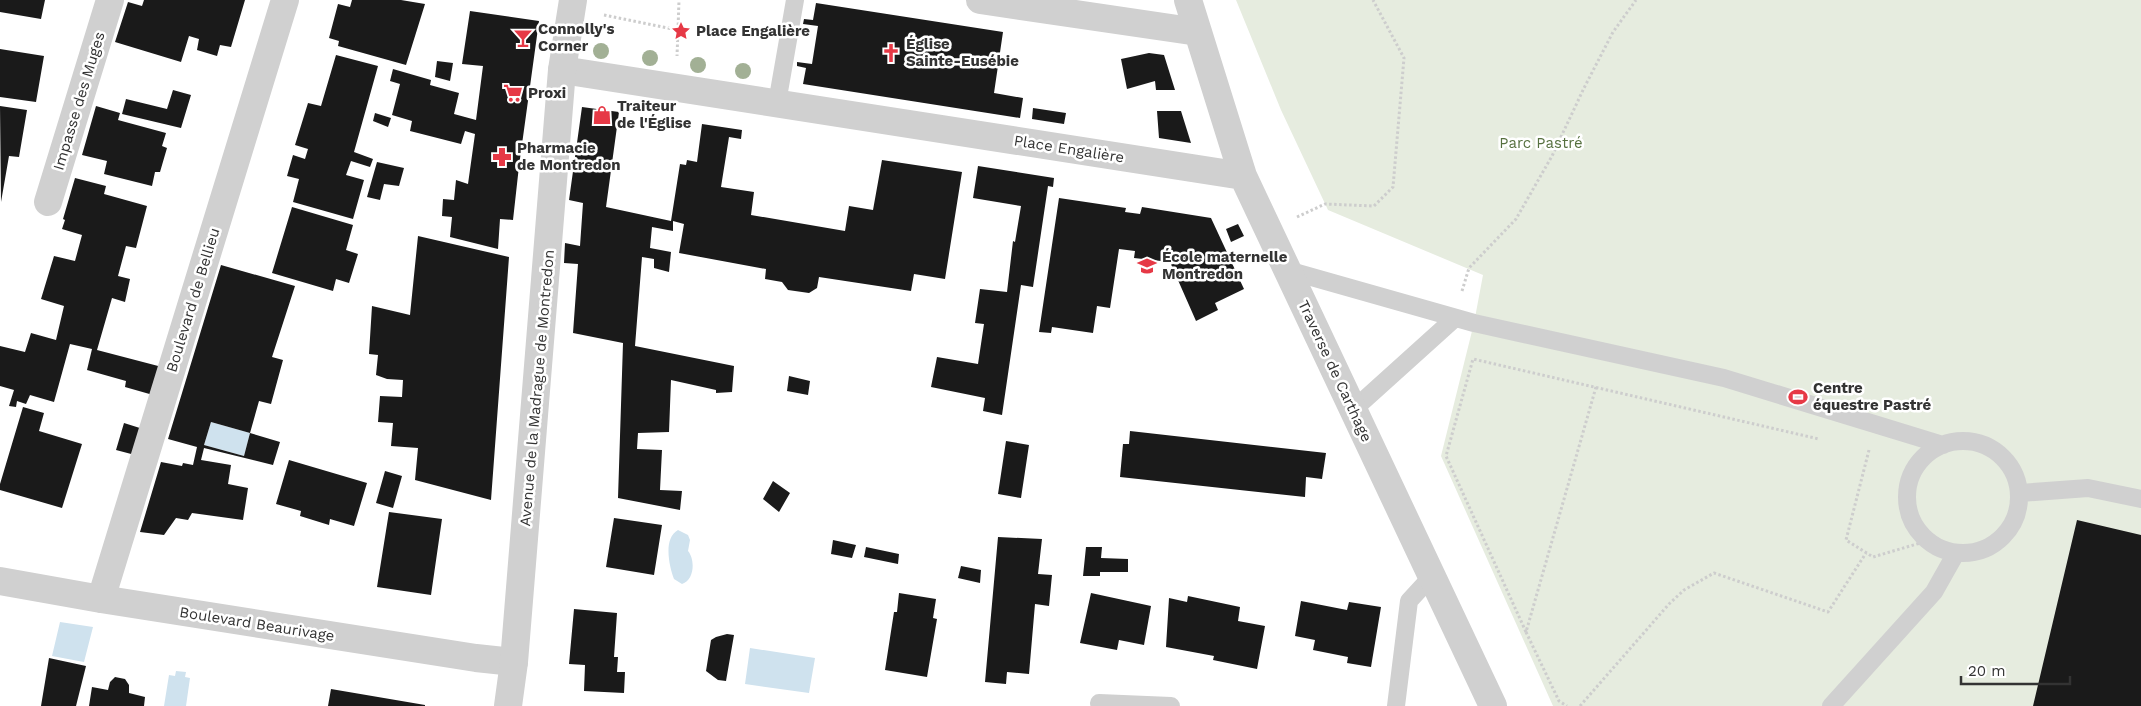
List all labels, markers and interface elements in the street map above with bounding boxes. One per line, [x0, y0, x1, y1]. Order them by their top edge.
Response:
place label: Connolly's Corner [538, 20, 614, 55]
place icon: Place Engalière [670, 20, 692, 42]
place label: Place Engalière [696, 22, 810, 40]
bar icon: Connolly's Corner [512, 27, 534, 49]
street label: Impasse des Muges [49, 30, 109, 172]
place label: Église Sainte-Eusébie [906, 35, 1019, 70]
church icon: Église Sainte-Eusébie [880, 42, 902, 64]
supermarket icon: Proxi [502, 82, 524, 104]
place label: Proxi [528, 84, 566, 102]
place label: Traiteur de l'Église [617, 97, 692, 132]
shop icon: Traiteur de l'Église [591, 104, 613, 126]
street label: Place Engalière [1013, 131, 1125, 167]
park label: Parc Pastré [1499, 134, 1583, 152]
place label: Pharmacie de Montredon [517, 139, 621, 174]
pharmacy icon: Pharmacie de Montredon [491, 146, 513, 168]
street label: Boulevard de Bellieu [162, 226, 224, 374]
place label: École maternelle Montredon [1162, 248, 1288, 283]
street label: Avenue de la Madrague de Montredon [516, 249, 558, 527]
school or university icon: École maternelle Montredon [1136, 255, 1158, 277]
street label: Traverse de Carthage [1294, 297, 1376, 445]
place label: Centre équestre Pastré [1813, 379, 1932, 414]
sports icon: Centre équestre Pastré [1787, 386, 1809, 408]
street label: Boulevard Beaurivage [178, 603, 336, 645]
scale bar [1961, 654, 2070, 686]
text: 20 m [1968, 662, 2006, 680]

